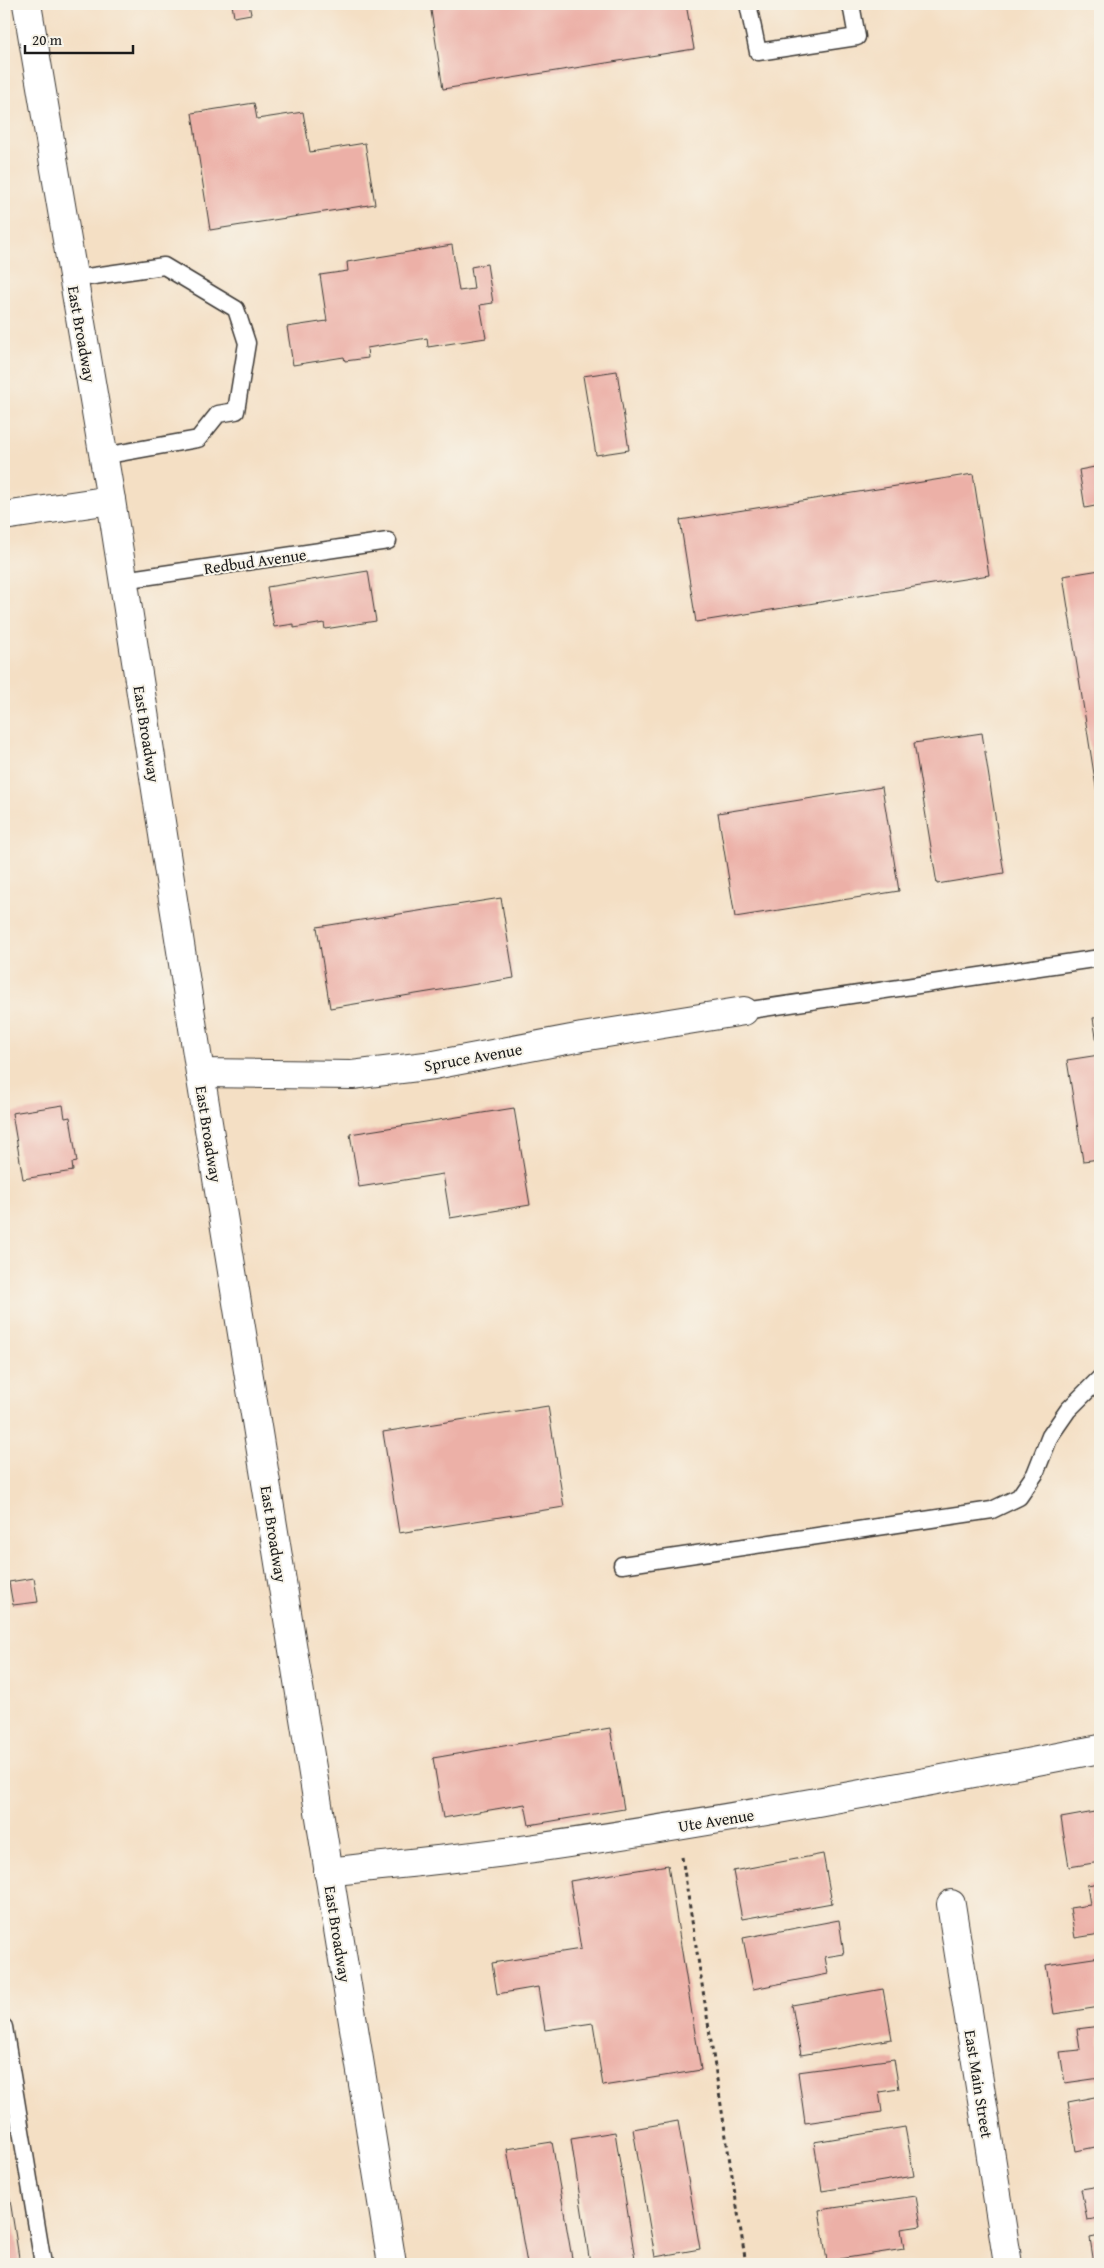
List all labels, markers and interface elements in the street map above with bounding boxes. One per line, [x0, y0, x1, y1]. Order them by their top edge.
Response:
scale bar [25, 22, 132, 54]
text: 20 m [32, 29, 63, 50]
street label: East Broadway [62, 284, 102, 384]
street label: Redbud Avenue [202, 542, 308, 580]
street label: East Broadway [128, 684, 166, 784]
street label: Spruce Avenue [422, 1037, 524, 1077]
street label: East Broadway [190, 1084, 228, 1184]
street label: East Broadway [255, 1484, 293, 1584]
street label: Ute Avenue [676, 1802, 756, 1838]
street label: East Broadway [319, 1884, 357, 1984]
street label: East Main Street [959, 2028, 999, 2140]

